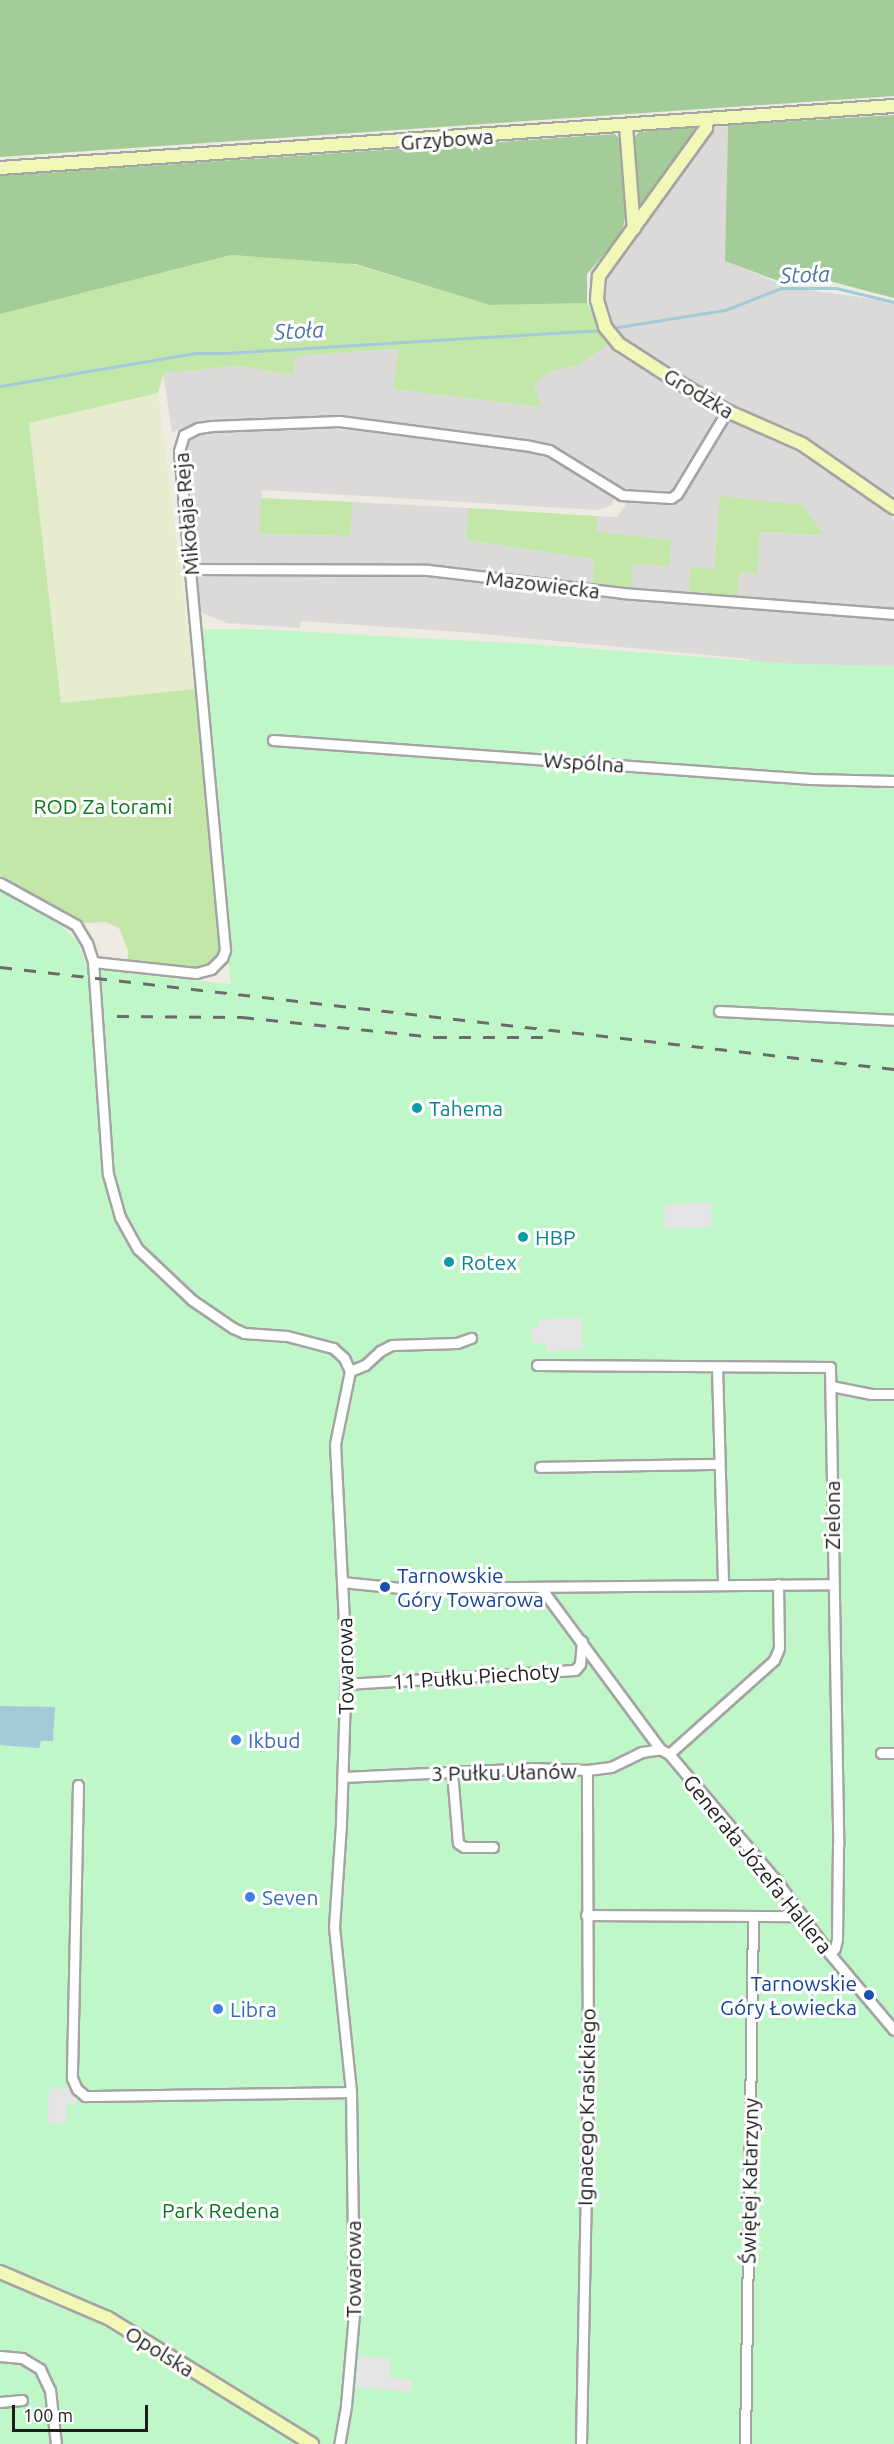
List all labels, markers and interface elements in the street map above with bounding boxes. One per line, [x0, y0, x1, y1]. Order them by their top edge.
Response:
street label: Grzybowa [400, 123, 494, 155]
water label: Stoła [780, 260, 830, 288]
water label: Stoła [273, 316, 325, 344]
street label: Grodzka [659, 362, 739, 424]
street label: Mikołaja Reja [168, 451, 204, 577]
street label: Mazowiecka [484, 564, 602, 604]
street label: Wspólna [543, 747, 625, 777]
park label: ROD Za torami [34, 793, 172, 819]
place label: Tahema [429, 1095, 503, 1121]
marker: Tahema [410, 1101, 424, 1115]
place label: HBP [535, 1224, 576, 1250]
marker: HBP [516, 1230, 530, 1244]
place label: Rotex [461, 1249, 517, 1275]
marker: Rotex [442, 1255, 456, 1269]
street label: Zielona [819, 1480, 845, 1550]
place label: Tarnowskie Góry Towarowa [397, 1562, 544, 1612]
marker: Tarnowskie Góry Towarowa [378, 1580, 392, 1594]
street label: Towarowa [332, 1617, 358, 1715]
street label: 11 Pułku Piechoty [391, 1658, 561, 1694]
place label: Ikbud [248, 1727, 301, 1753]
marker: Ikbud [229, 1733, 243, 1747]
street label: 3 Pułku Ułanów [431, 1758, 577, 1786]
street label: Generała Józefa Hallera [678, 1769, 838, 1959]
place label: Seven [262, 1884, 318, 1910]
marker: Seven [243, 1890, 257, 1904]
place label: Tarnowskie Góry Łowiecka [720, 1970, 857, 2020]
marker: Tarnowskie Góry Łowiecka [862, 1988, 876, 2002]
place label: Libra [230, 1996, 277, 2022]
marker: Libra [211, 2002, 225, 2016]
street label: Ignacego Krasickiego [572, 2008, 600, 2206]
street label: Świętej Katarzyny [735, 2098, 763, 2264]
park label: Park Redena [162, 2197, 280, 2223]
street label: Towarowa [340, 2220, 366, 2318]
street label: Opolska [121, 2320, 199, 2382]
scale bar [15, 2393, 152, 2431]
text: 100 m [23, 2405, 73, 2425]

